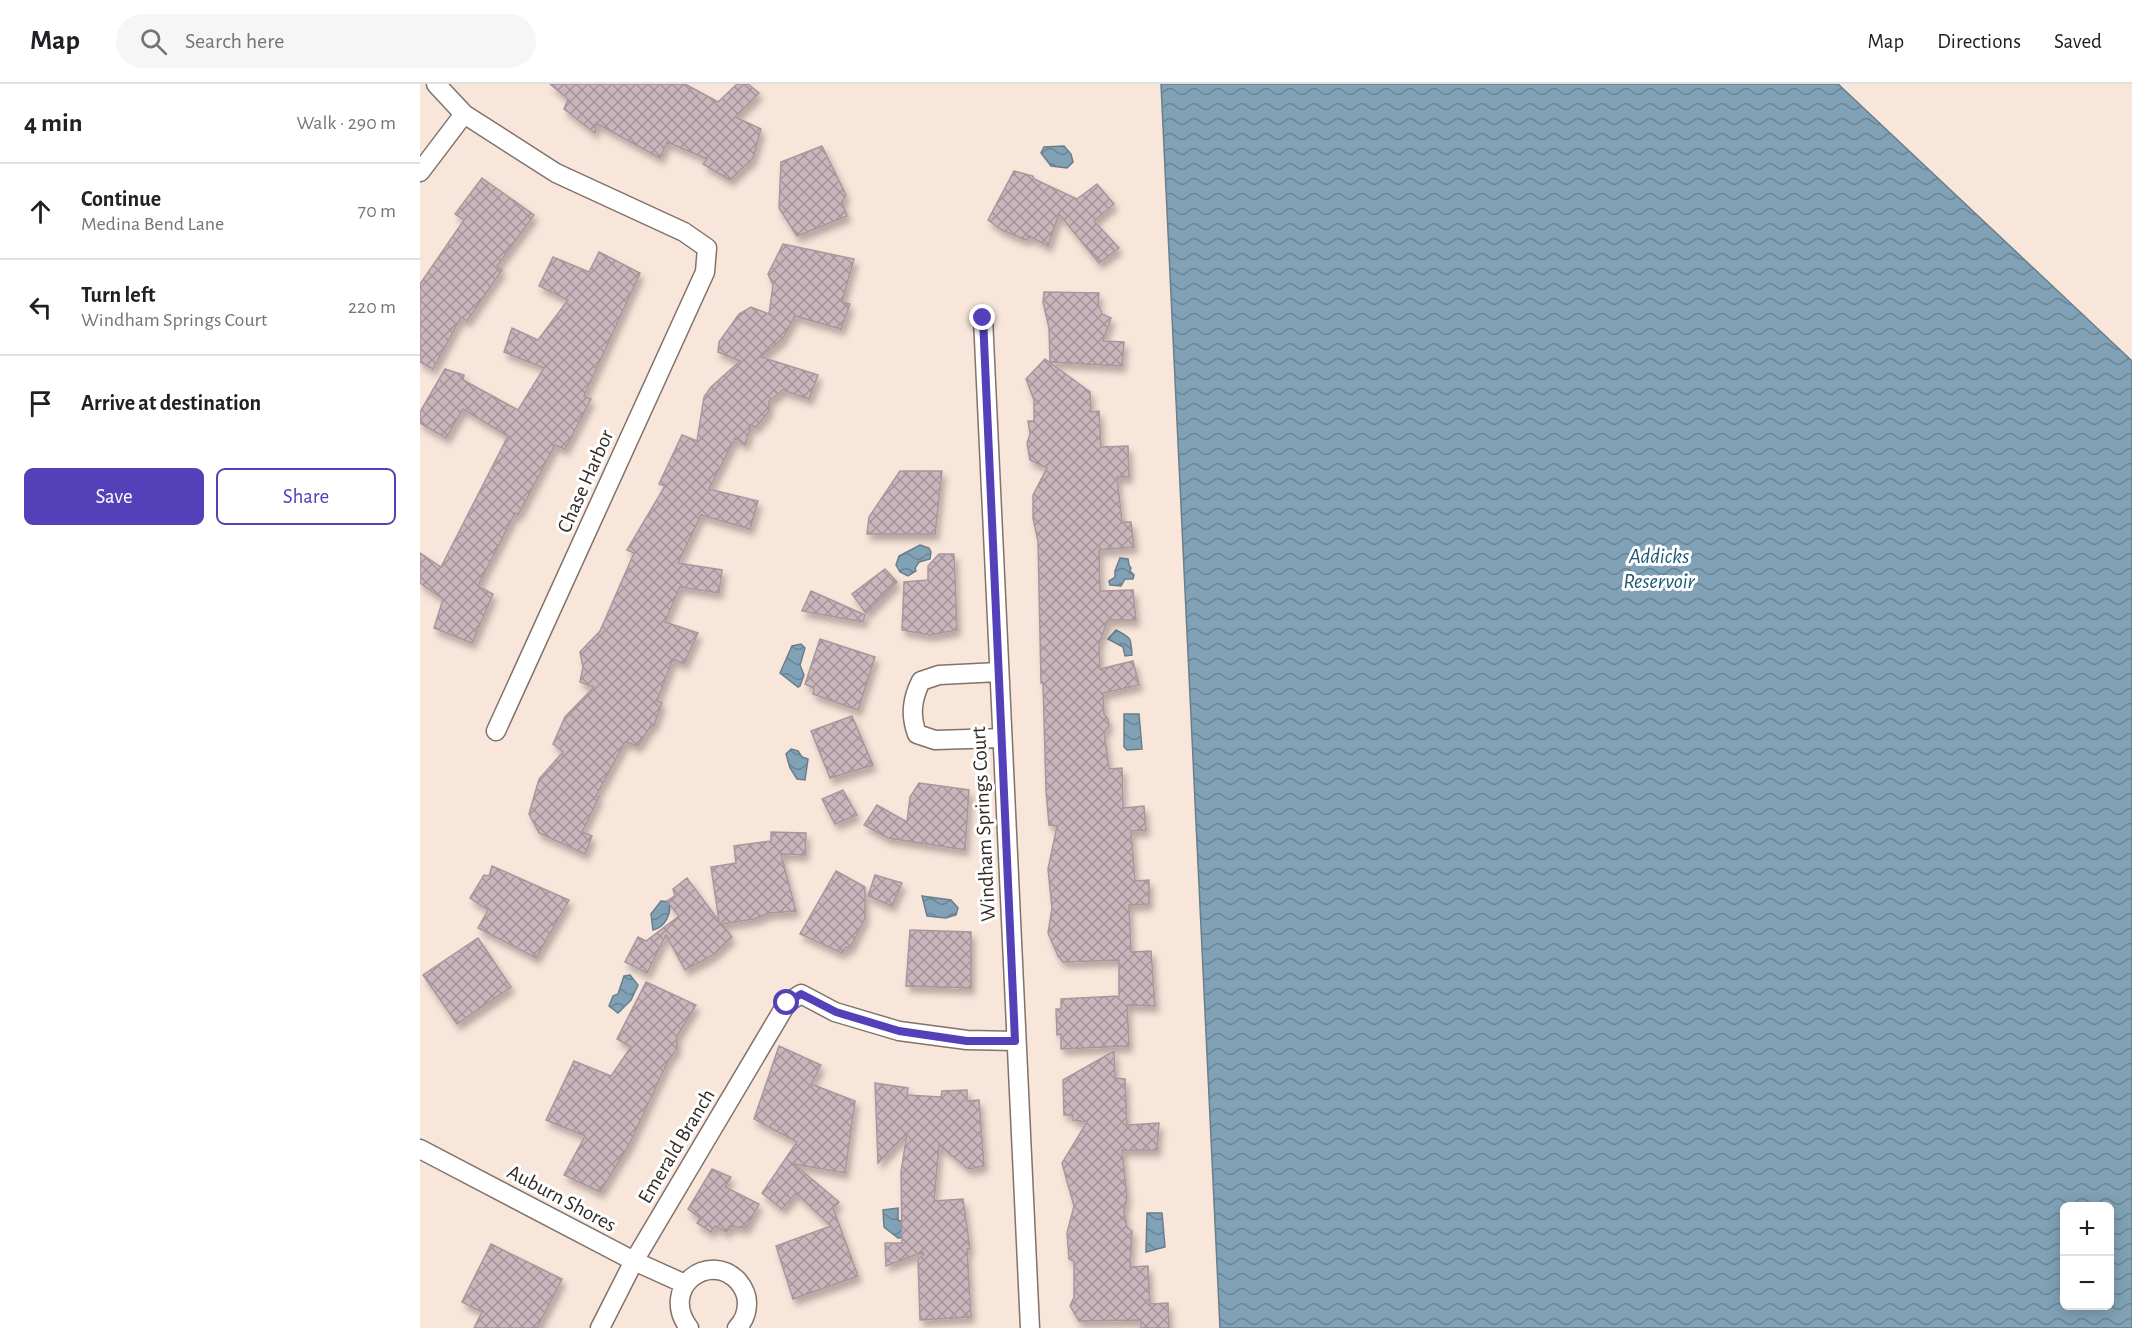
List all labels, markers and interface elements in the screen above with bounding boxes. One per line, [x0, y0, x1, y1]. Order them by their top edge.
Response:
search box [116, 14, 536, 68]
icon: search [137, 25, 170, 58]
text: Map [30, 27, 80, 55]
text: Search here [185, 30, 284, 52]
text: Map [1868, 31, 1904, 52]
text: Directions [1937, 31, 2021, 52]
text: Saved [2054, 31, 2102, 52]
text: 4 min [24, 110, 83, 136]
text: Walk · 290 m [296, 113, 396, 133]
text: Continue [81, 188, 161, 210]
icon: ahead [24, 195, 57, 228]
text: 70 m [358, 201, 396, 221]
text: Medina Bend Lane [81, 214, 224, 234]
text: Turn left [81, 284, 155, 306]
icon: left [24, 291, 57, 324]
text: 220 m [348, 297, 396, 317]
route end [969, 304, 995, 330]
text: Windham Springs Court [81, 310, 267, 330]
icon: arrive [24, 387, 57, 420]
text: Arrive at destination [81, 392, 261, 414]
street label: Chase Harbor [553, 426, 618, 536]
button: Save [24, 468, 204, 525]
button: Share [216, 468, 396, 525]
water label: Addicks Reservoir [1623, 545, 1696, 592]
street label: Windham Springs Court [968, 725, 999, 922]
route start [773, 989, 799, 1015]
street label: Emerald Branch [634, 1085, 719, 1207]
street label: Auburn Shores [504, 1161, 620, 1236]
map controls [2060, 1202, 2114, 1310]
button: + [2060, 1202, 2114, 1256]
button: − [2060, 1256, 2114, 1310]

